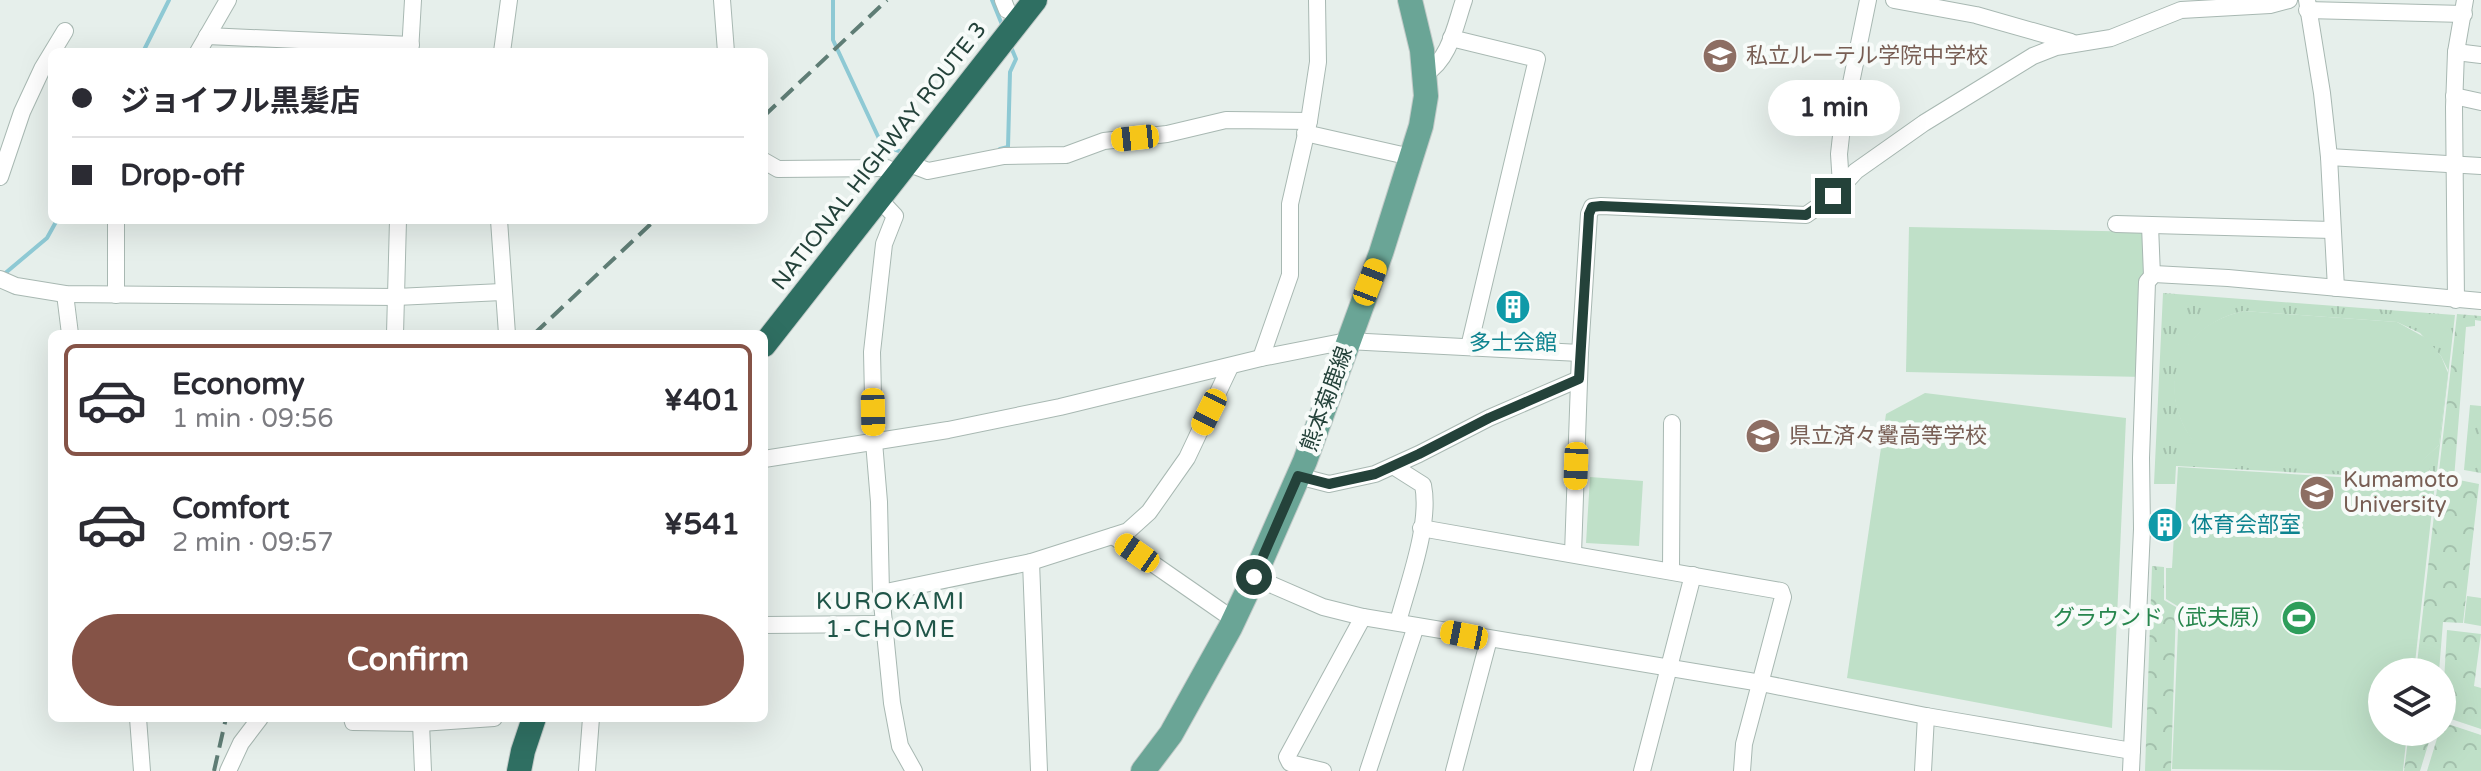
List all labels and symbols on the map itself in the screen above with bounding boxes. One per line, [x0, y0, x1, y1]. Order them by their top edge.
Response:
street label: NATIONAL HIGHWAY ROUTE 3 [766, 17, 992, 295]
school or university icon: 私立ルーテル学院中学校 [1701, 37, 1739, 75]
place label: 私立ルーテル学院中学校 [1746, 43, 1988, 69]
callout: 1 min [1767, 80, 1899, 136]
car [1110, 124, 1160, 152]
route end [1815, 178, 1851, 214]
car [1350, 255, 1390, 309]
building icon: 多士会館 [1494, 288, 1532, 326]
place label: 多士会館 [1469, 330, 1557, 356]
street label: 熊本菊鹿線 [1296, 343, 1358, 455]
car [1188, 385, 1230, 439]
car [861, 388, 885, 436]
school or university icon: 県立済々黌高等学校 [1744, 417, 1782, 455]
place label: 県立済々黌高等学校 [1789, 423, 1987, 449]
car [1563, 442, 1589, 490]
place label: Kumamoto University [2343, 467, 2459, 518]
school or university icon: Kumamoto University [2298, 474, 2336, 512]
building icon: 体育会部室 [2146, 506, 2184, 544]
place label: 体育会部室 [2191, 512, 2301, 538]
car [1110, 529, 1164, 577]
route start [1236, 559, 1272, 595]
district label: KUROKAMI 1-CHOME [816, 587, 966, 644]
sports icon: グラウンド（武夫原） [2280, 599, 2318, 637]
place label: グラウンド（武夫原） [2053, 605, 2273, 631]
car [1438, 619, 1490, 651]

